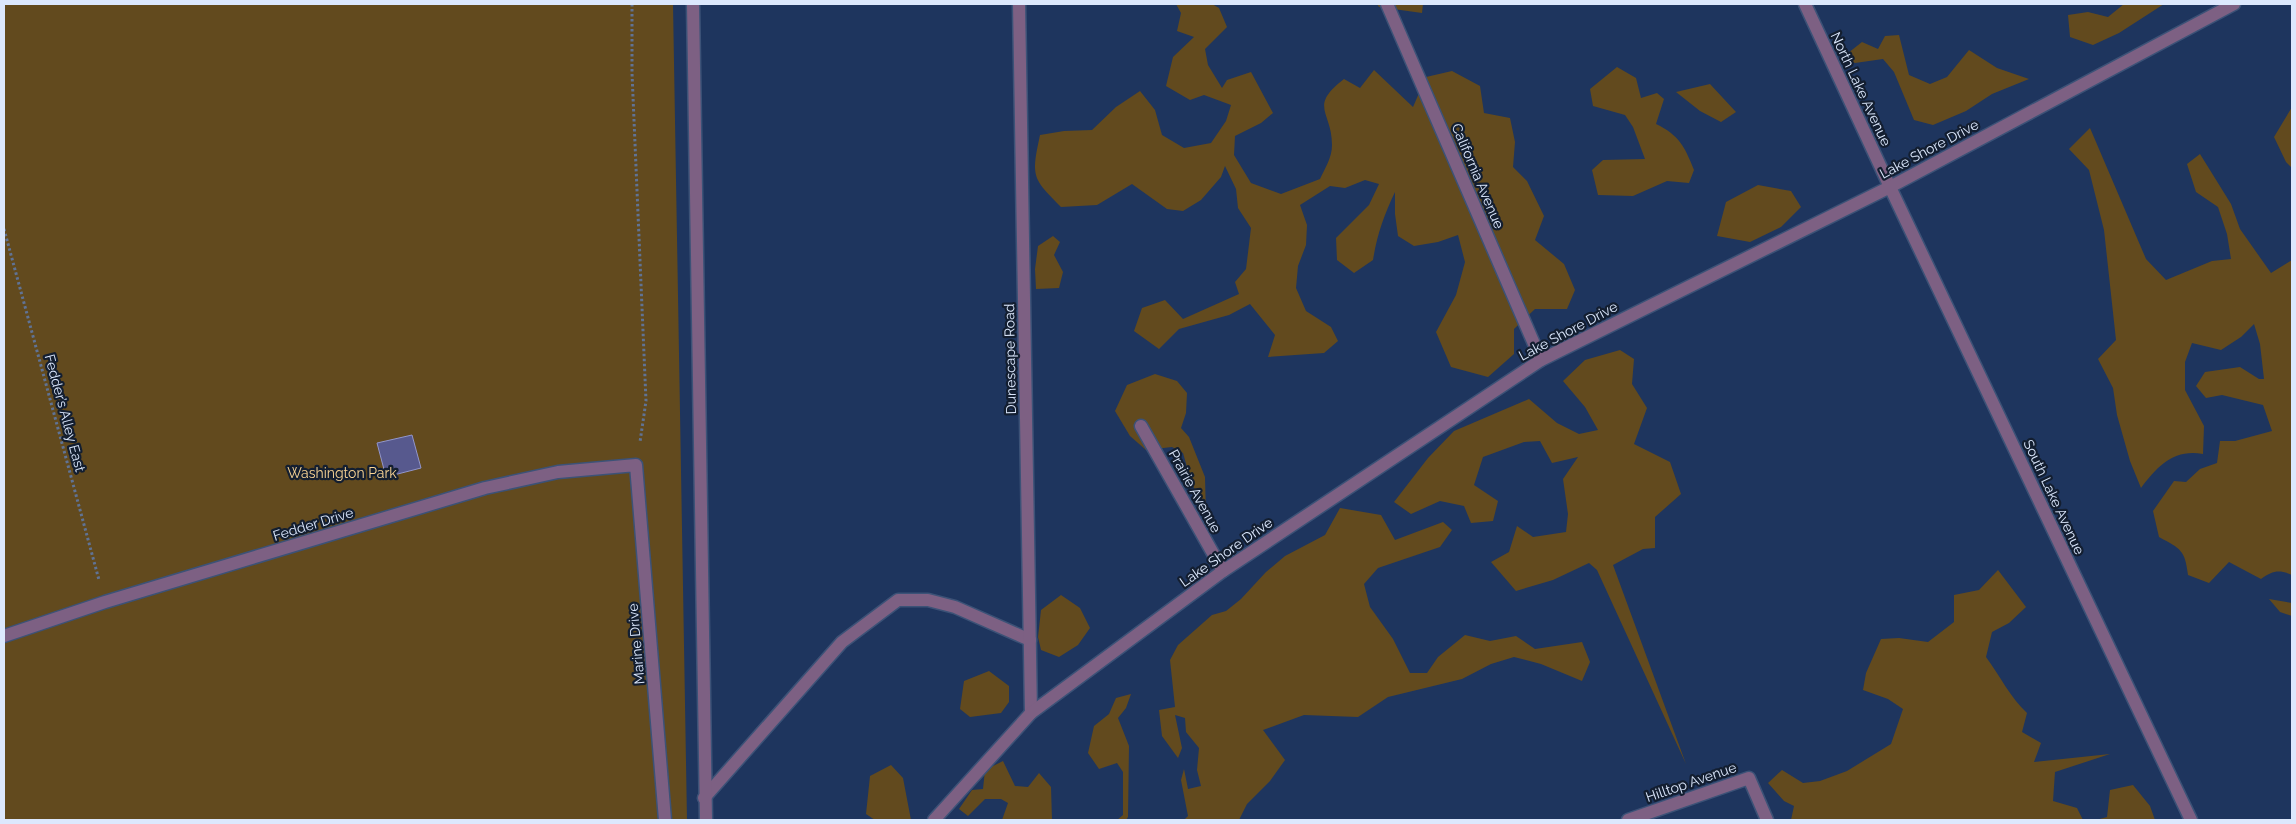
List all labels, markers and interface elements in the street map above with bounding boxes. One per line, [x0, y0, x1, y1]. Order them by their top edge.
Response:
street label: North Lake Avenue [1828, 30, 1894, 148]
street label: Lake Shore Drive [1877, 116, 1981, 182]
street label: California Avenue [1449, 121, 1507, 231]
street label: Lake Shore Drive [1516, 298, 1620, 364]
street label: Dunescape Road [1001, 303, 1019, 415]
street label: Fedder’s Alley East [42, 352, 89, 474]
street label: South Lake Avenue [2020, 437, 2088, 557]
street label: Prairie Avenue [1166, 447, 1224, 535]
park label: Washington Park [287, 465, 397, 481]
street label: Fedder Drive [271, 504, 355, 544]
street label: Lake Shore Drive [1177, 514, 1275, 590]
street label: Marine Drive [624, 603, 648, 685]
street label: Hilltop Avenue [1644, 759, 1738, 805]

